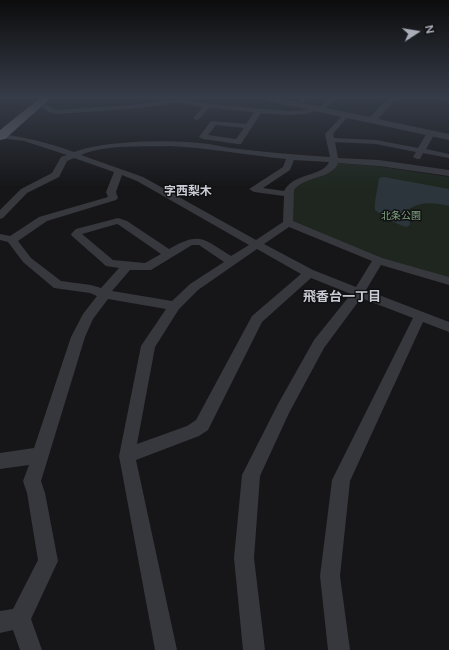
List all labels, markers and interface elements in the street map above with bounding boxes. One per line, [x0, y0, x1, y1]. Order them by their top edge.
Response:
north arrow [397, 12, 437, 52]
text: N [422, 24, 436, 35]
district label: 字西梨木 [164, 184, 212, 198]
park label: 北条公園 [381, 210, 421, 222]
district label: 飛香台一丁目 [303, 289, 381, 305]

